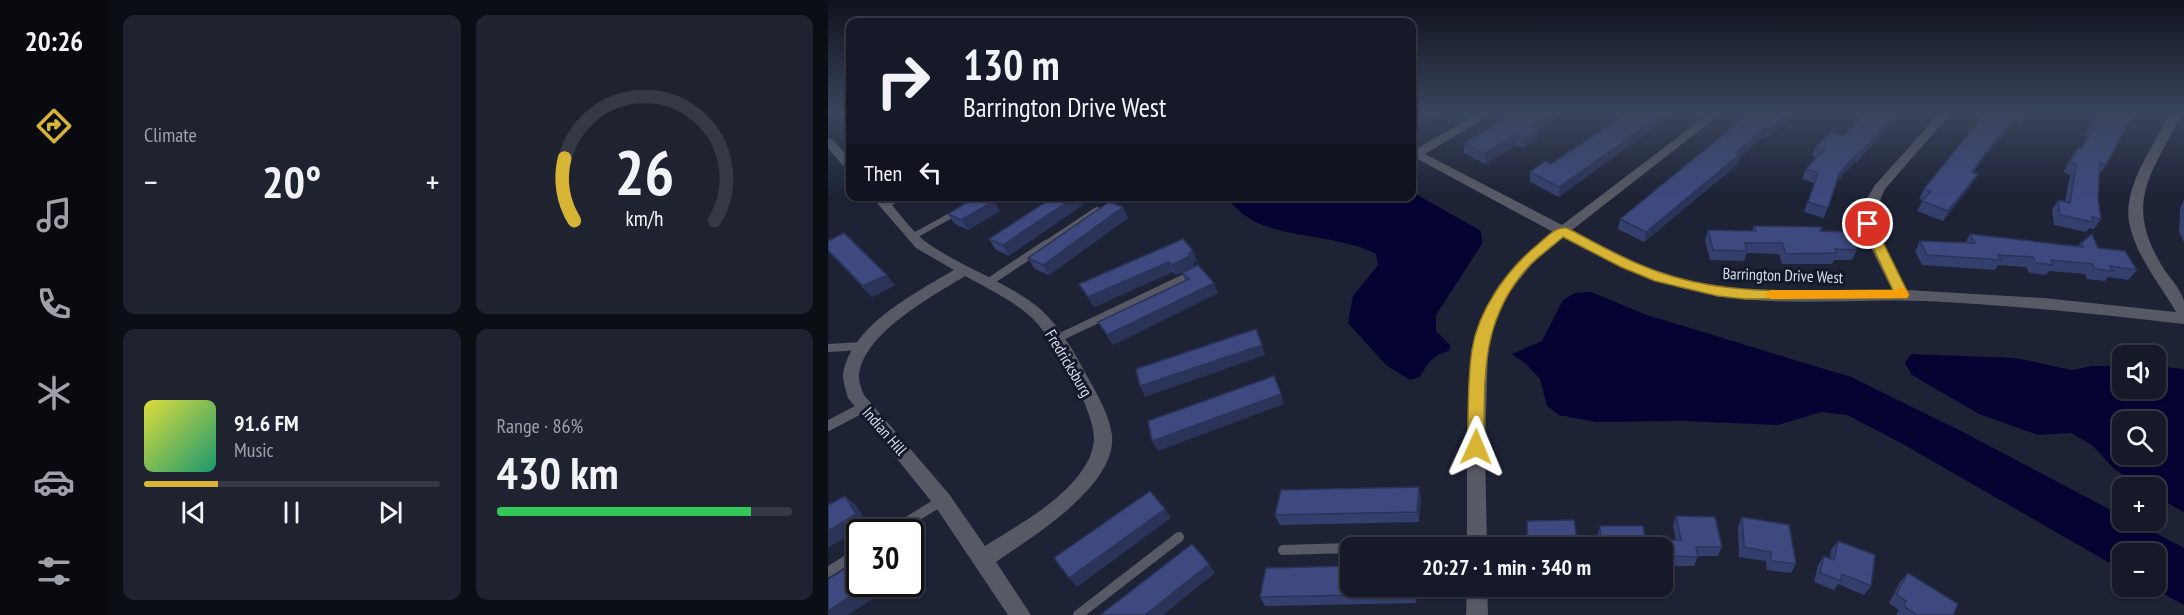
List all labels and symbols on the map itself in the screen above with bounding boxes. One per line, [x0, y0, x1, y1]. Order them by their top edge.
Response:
pin [1842, 198, 1893, 249]
street label: Barrington Drive West [1722, 263, 1844, 287]
street label: Fredricksburg [1041, 326, 1097, 400]
street label: Indian Hill [859, 403, 912, 459]
position arrow [1444, 415, 1508, 479]
speed limit sign: 30 [846, 519, 924, 597]

